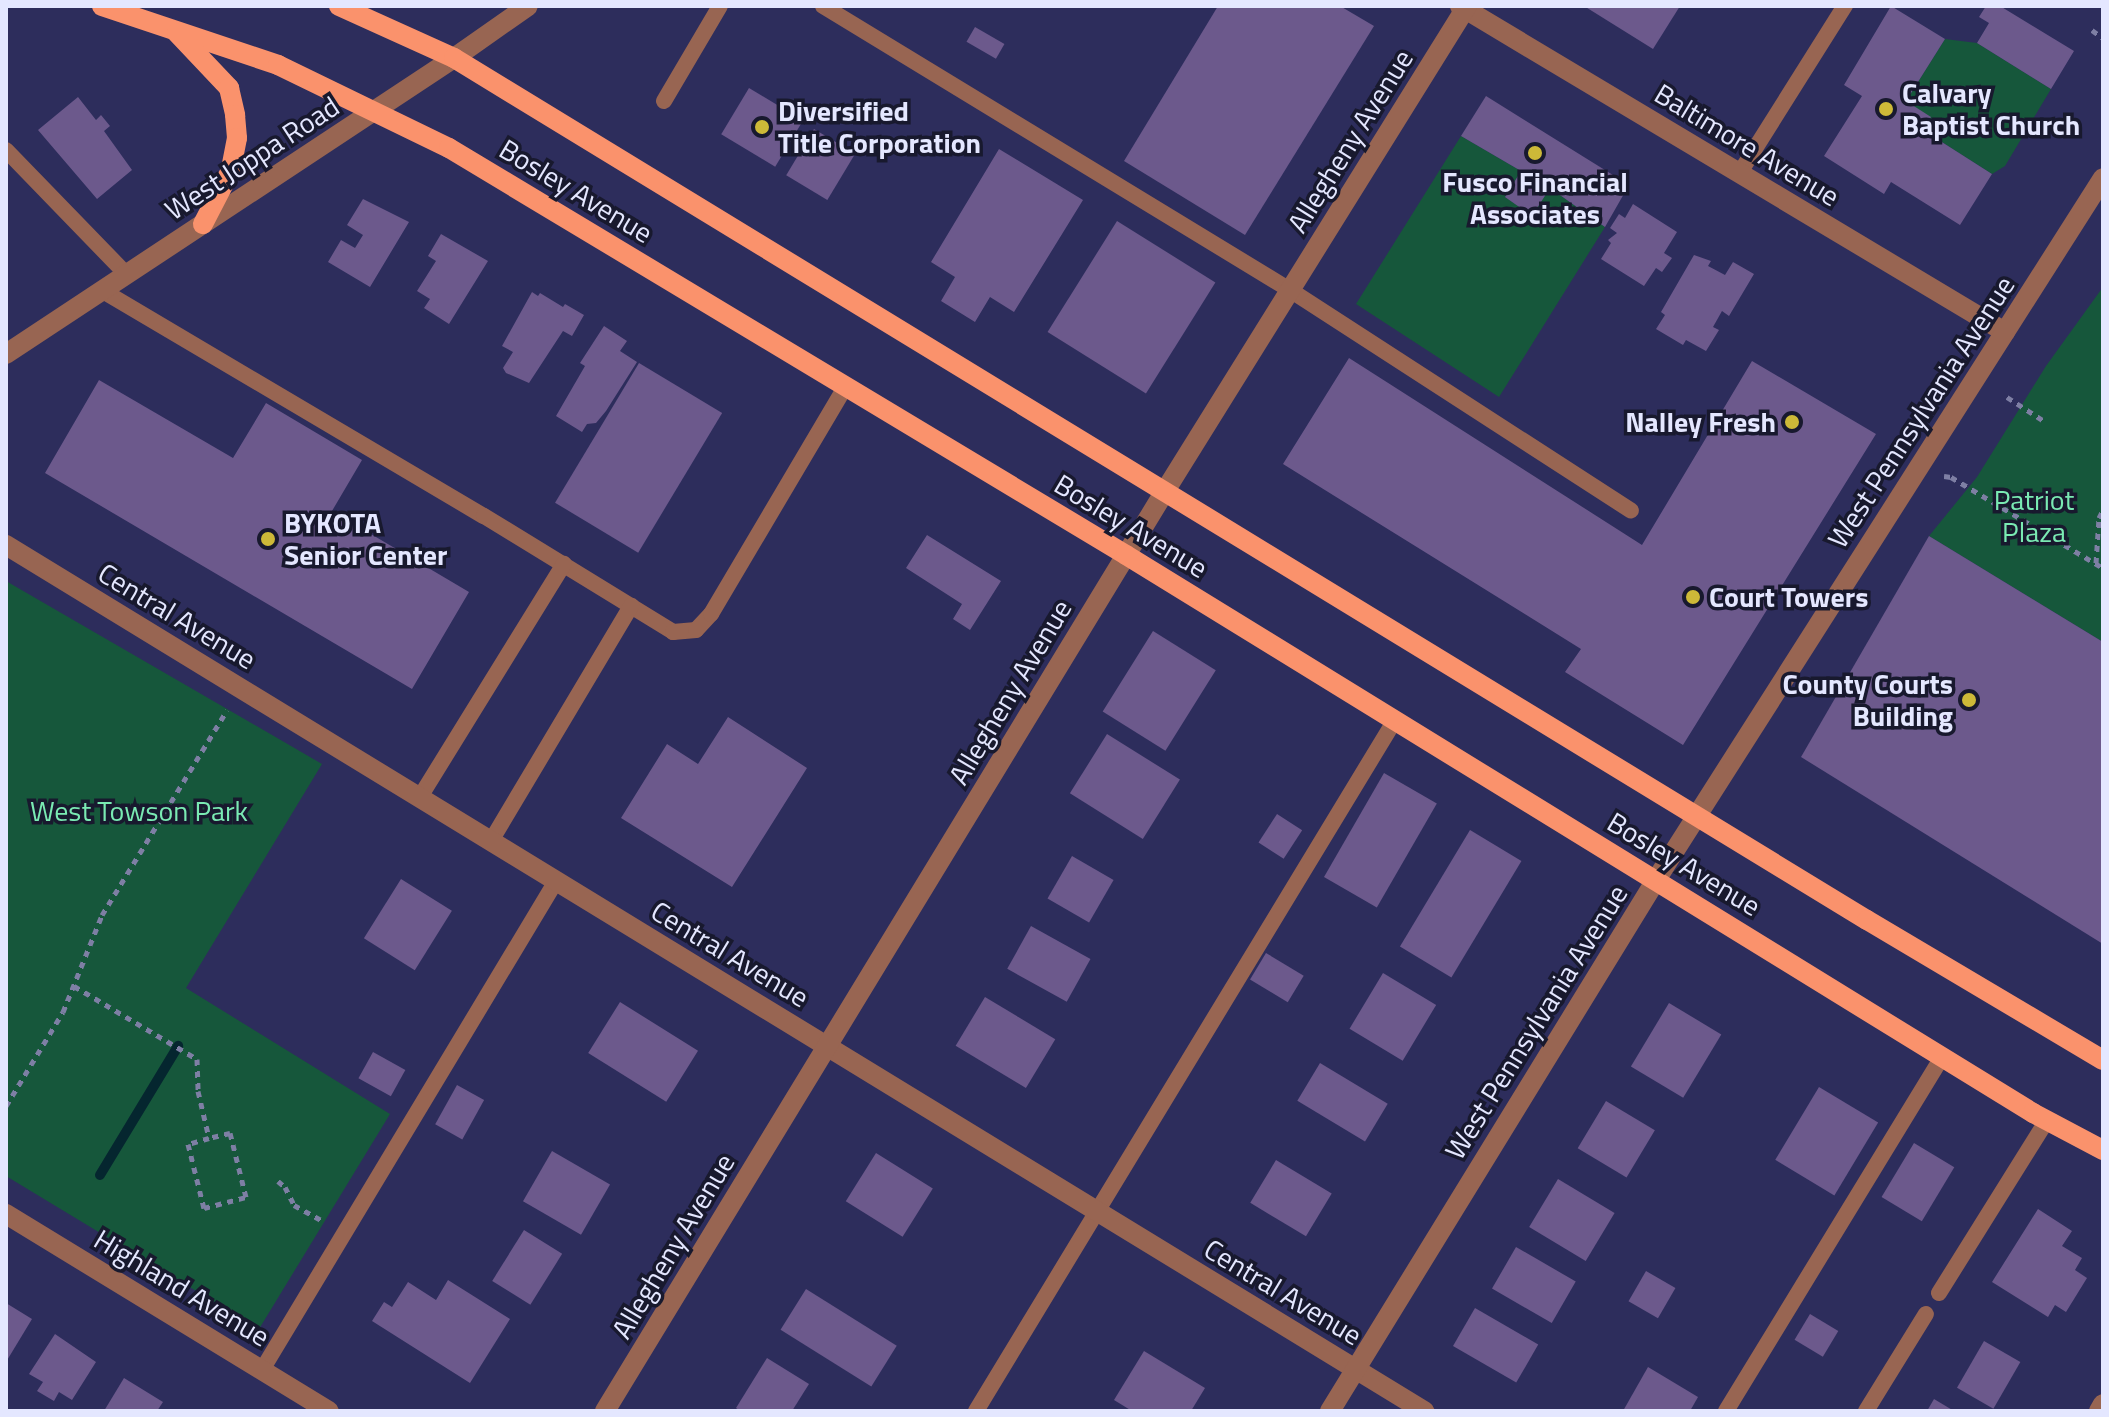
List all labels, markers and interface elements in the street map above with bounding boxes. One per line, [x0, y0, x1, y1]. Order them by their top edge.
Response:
street label: Allegheny Avenue [1280, 43, 1420, 239]
place label: Calvary Baptist Church [1902, 76, 2080, 142]
street label: Baltimore Avenue [1649, 77, 1845, 213]
street label: West Joppa Road [159, 89, 345, 227]
place label: Diversified Title Corporation [778, 94, 981, 160]
marker: Calvary Baptist Church [1877, 100, 1895, 118]
marker: Diversified Title Corporation [753, 118, 771, 136]
street label: Bosley Avenue [493, 132, 659, 250]
marker: Fusco Financial Associates [1526, 144, 1544, 162]
place label: Fusco Financial Associates [1442, 165, 1628, 231]
street label: West Pennsylvania Avenue [1821, 270, 2021, 554]
place label: Nalley Fresh [1625, 405, 1776, 439]
marker: Nalley Fresh [1783, 413, 1801, 431]
street label: Bosley Avenue [1048, 467, 1214, 585]
park label: Patriot Plaza [1994, 483, 2074, 549]
place label: BYKOTA Senior Center [284, 506, 447, 572]
marker: BYKOTA Senior Center [259, 530, 277, 548]
street label: Central Avenue [92, 556, 262, 676]
place label: Court Towers [1709, 580, 1868, 614]
marker: Court Towers [1684, 588, 1702, 606]
street label: Allegheny Avenue [942, 594, 1078, 790]
place label: County Courts Building [1783, 667, 1953, 733]
marker: County Courts Building [1960, 691, 1978, 709]
park label: West Towson Park [30, 794, 248, 828]
street label: Bosley Avenue [1601, 805, 1767, 923]
street label: West Pennsylvania Avenue [1438, 879, 1634, 1165]
street label: Central Avenue [645, 894, 815, 1014]
street label: Allegheny Avenue [605, 1148, 741, 1344]
street label: Highland Avenue [88, 1222, 276, 1354]
street label: Central Avenue [1198, 1232, 1368, 1352]

